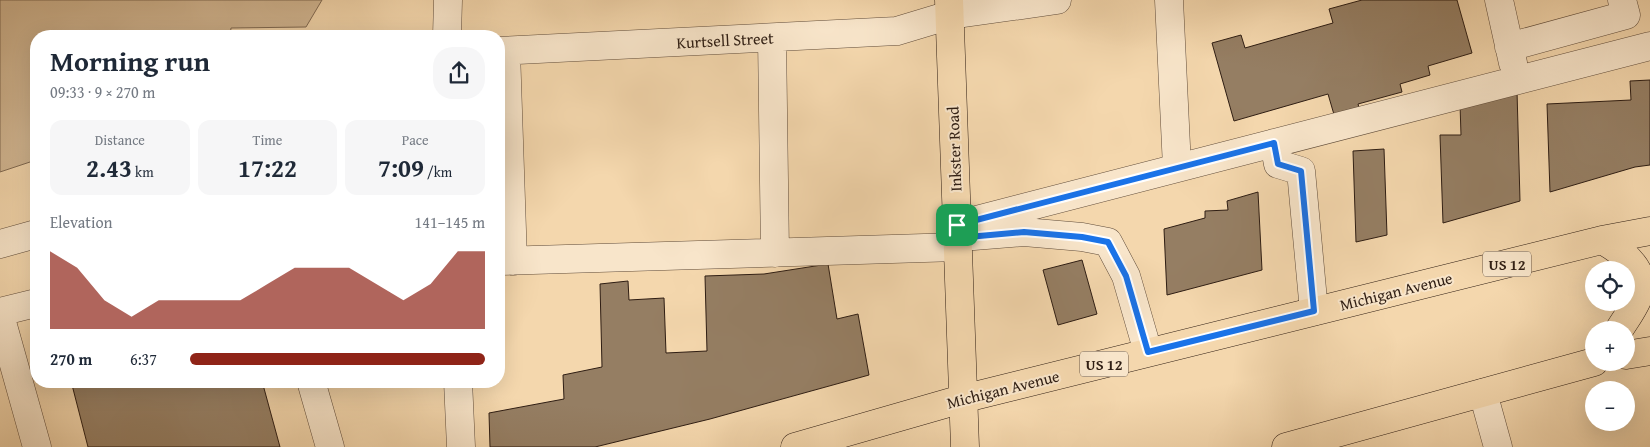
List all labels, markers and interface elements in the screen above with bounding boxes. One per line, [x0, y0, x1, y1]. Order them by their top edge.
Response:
street label: Kurtsell Street [676, 25, 775, 55]
text: Morning run [50, 40, 210, 81]
button: share [433, 47, 485, 99]
text: 09:33 · 9 × 270 m [50, 80, 155, 104]
street label: Inkster Road [941, 106, 967, 192]
text: Distance [95, 130, 145, 150]
text: Time [253, 130, 282, 150]
text: Pace [402, 130, 429, 150]
text: 2.43 [86, 150, 132, 186]
text: 17:22 [238, 150, 297, 186]
text: 7:09 [378, 150, 424, 186]
text: km [132, 162, 154, 182]
text: /km [424, 162, 452, 182]
pin [936, 204, 978, 246]
text: Elevation [50, 210, 113, 234]
text: 141–145 m [415, 210, 485, 234]
icon: arrive [943, 211, 971, 239]
road number: US 12 [1483, 252, 1531, 276]
map controls [1585, 261, 1635, 431]
button: locate [1585, 261, 1635, 311]
street label: Michigan Avenue [1337, 265, 1455, 317]
button: + [1585, 321, 1635, 371]
text: 270 m [50, 347, 92, 371]
text: 6:37 [130, 347, 157, 371]
road number: US 12 [1080, 352, 1128, 376]
street label: Michigan Avenue [944, 363, 1062, 415]
button: − [1585, 381, 1635, 431]

